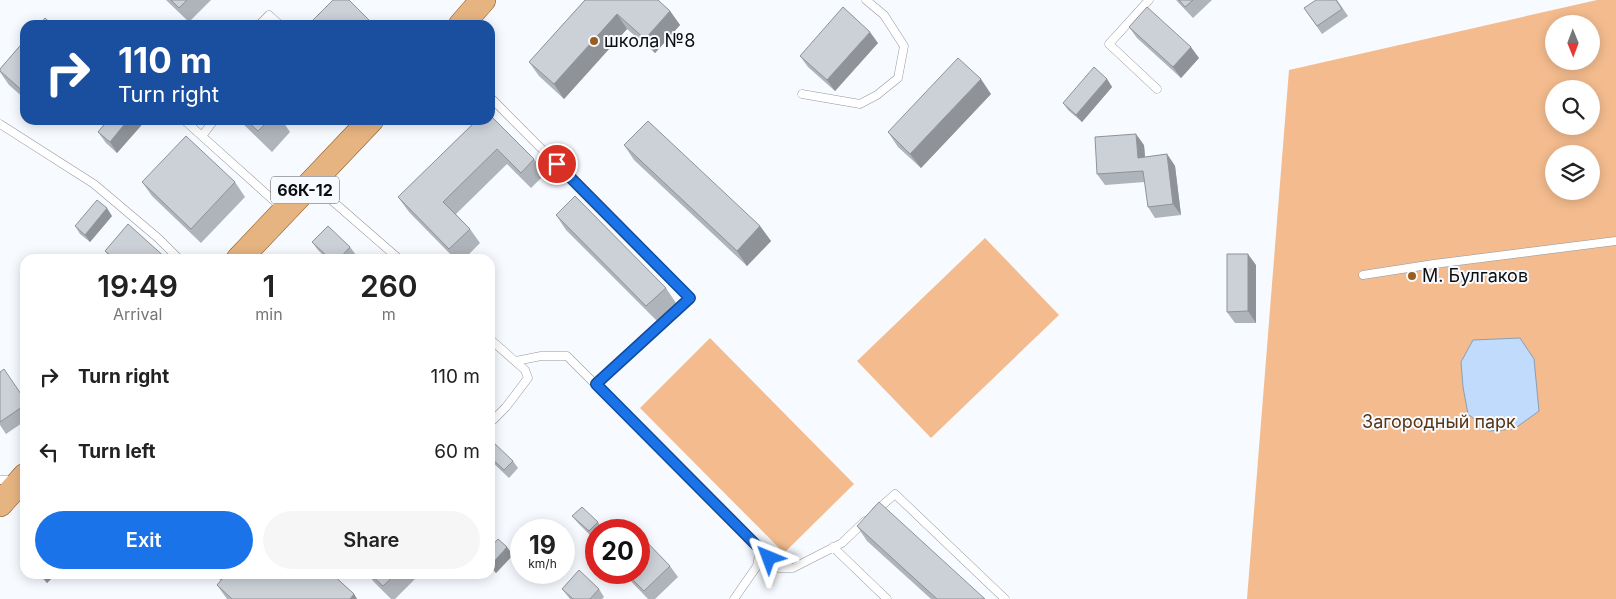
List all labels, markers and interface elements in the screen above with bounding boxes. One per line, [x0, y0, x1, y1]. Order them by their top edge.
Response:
north arrow [1545, 15, 1600, 70]
map controls [1545, 15, 1600, 200]
place label: школа №8 [604, 30, 695, 51]
marker: школа №8 [588, 35, 600, 47]
text: 110 m [118, 39, 212, 81]
icon: right [35, 40, 100, 105]
button: search [1545, 80, 1600, 135]
text: Turn right [118, 81, 219, 107]
pin [536, 143, 578, 185]
button: layers [1545, 145, 1600, 200]
icon: arrive [543, 150, 571, 178]
road number: 66К-12 [271, 176, 339, 204]
place label: М. Булгаков [1422, 265, 1528, 286]
text: 19:49 [97, 268, 178, 304]
text: 1 [263, 268, 275, 304]
text: 260 [360, 268, 418, 304]
marker: М. Булгаков [1406, 270, 1418, 282]
text: Arrival [113, 304, 162, 324]
text: min [255, 304, 283, 324]
text: m [382, 304, 396, 324]
icon: right [35, 363, 63, 391]
text: Turn right [78, 365, 169, 388]
text: 110 m [431, 365, 480, 388]
park label: Загородный парк [1362, 411, 1516, 432]
icon: left [35, 438, 63, 466]
text: Turn left [78, 440, 156, 463]
text: 60 m [434, 440, 480, 463]
button: Exit [35, 511, 253, 569]
button: Share [263, 511, 480, 569]
speed limit sign: 20 [585, 519, 650, 584]
text: 19 [529, 530, 556, 560]
position arrow [742, 531, 794, 583]
text: km/h [528, 556, 557, 571]

